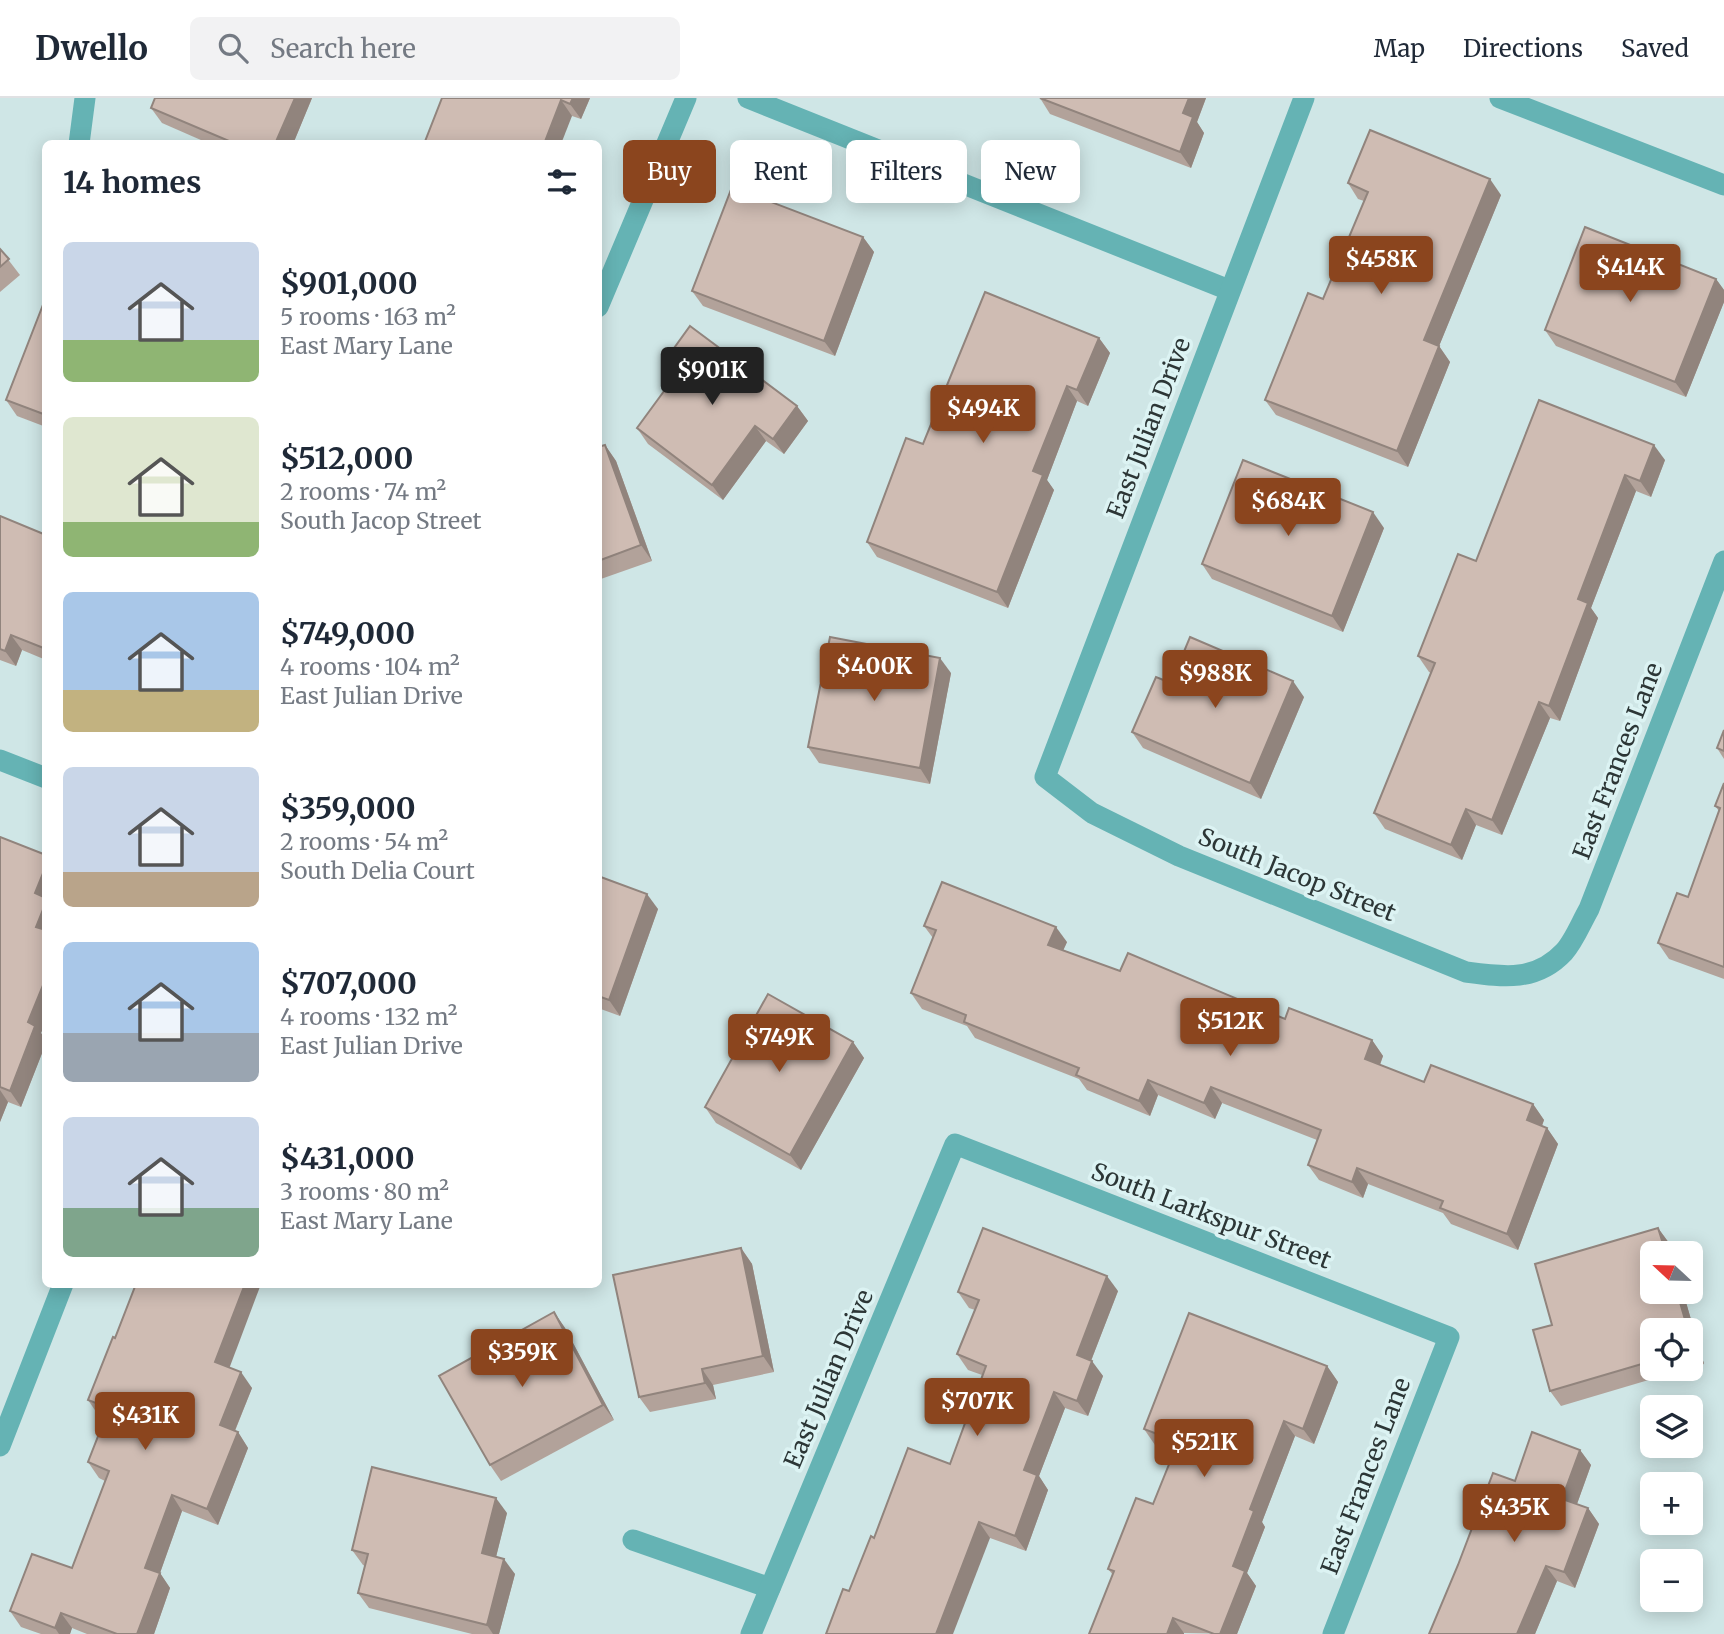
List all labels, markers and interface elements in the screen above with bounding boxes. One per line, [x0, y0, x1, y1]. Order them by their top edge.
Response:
search box [190, 17, 680, 80]
text: Dwello [35, 28, 148, 69]
icon: search [214, 29, 252, 67]
text: Search here [270, 32, 416, 65]
text: Map [1374, 33, 1425, 64]
text: Directions [1463, 33, 1583, 64]
text: Saved [1621, 33, 1689, 64]
chip: Buy [623, 140, 716, 203]
chip: Rent [730, 140, 832, 203]
chip: Filters [846, 140, 967, 203]
chip: New [981, 140, 1080, 203]
text: 14 homes [63, 163, 201, 201]
icon: filters [543, 163, 581, 201]
pin: $458K [1332, 236, 1430, 296]
text: $458K [1345, 244, 1417, 273]
pin: $414K [1581, 244, 1679, 304]
text: $414K [1595, 252, 1665, 281]
text: $901,000 [280, 264, 418, 302]
icon: home [119, 270, 203, 354]
text: 5 rooms · 163 m² [280, 302, 456, 331]
text: East Mary Lane [280, 331, 453, 360]
street label: East Julian Drive [1100, 333, 1197, 522]
pin: $901K [663, 348, 761, 407]
text: $901K [677, 355, 747, 384]
pin: $494K [934, 386, 1032, 445]
text: $494K [946, 393, 1020, 422]
text: $512,000 [280, 439, 413, 477]
icon: home [119, 445, 203, 529]
text: 2 rooms · 74 m² [280, 477, 446, 506]
pin: $684K [1239, 478, 1337, 538]
text: $684K [1251, 486, 1325, 515]
text: South Jacop Street [280, 506, 482, 535]
text: $749,000 [280, 614, 415, 652]
icon: home [119, 620, 203, 704]
pin: $400K [825, 644, 923, 703]
pin: $988K [1166, 650, 1264, 710]
text: $400K [836, 651, 912, 680]
text: 4 rooms · 104 m² [280, 652, 460, 681]
text: $988K [1178, 658, 1252, 687]
street label: East Frances Lane [1566, 658, 1669, 864]
text: East Julian Drive [280, 681, 463, 710]
text: $359,000 [280, 789, 416, 827]
icon: home [119, 795, 203, 879]
street label: South Jacop Street [1194, 821, 1401, 929]
text: 2 rooms · 54 m² [280, 827, 448, 856]
text: South Delia Court [280, 856, 475, 885]
text: $707,000 [280, 964, 417, 1002]
icon: home [119, 970, 203, 1054]
pin: $512K [1181, 998, 1279, 1058]
text: 4 rooms · 132 m² [280, 1002, 457, 1031]
text: $512K [1196, 1006, 1264, 1035]
pin: $749K [730, 1014, 828, 1074]
text: $749K [744, 1022, 814, 1051]
text: East Julian Drive [280, 1031, 463, 1060]
text: $431,000 [280, 1139, 415, 1177]
icon: home [119, 1145, 203, 1229]
street label: South Larkspur Street [1087, 1155, 1336, 1276]
text: 3 rooms · 80 m² [280, 1177, 449, 1206]
text: East Mary Lane [280, 1206, 453, 1235]
north arrow [1640, 1241, 1703, 1304]
map controls [1640, 1241, 1703, 1612]
street label: East Julian Drive [777, 1285, 880, 1473]
button: locate [1640, 1318, 1703, 1381]
pin: $359K [473, 1330, 571, 1389]
text: $359K [487, 1337, 557, 1366]
street label: East Frances Lane [1314, 1373, 1417, 1579]
pin: $707K [928, 1378, 1026, 1438]
text: $707K [941, 1386, 1013, 1415]
pin: $431K [96, 1392, 194, 1452]
button: layers [1640, 1395, 1703, 1458]
text: $431K [111, 1400, 179, 1429]
pin: $521K [1155, 1420, 1253, 1479]
text: $521K [1170, 1427, 1238, 1456]
button: + [1640, 1472, 1703, 1535]
pin: $435K [1465, 1484, 1563, 1544]
text: $435K [1479, 1492, 1549, 1521]
button: − [1640, 1549, 1703, 1612]

